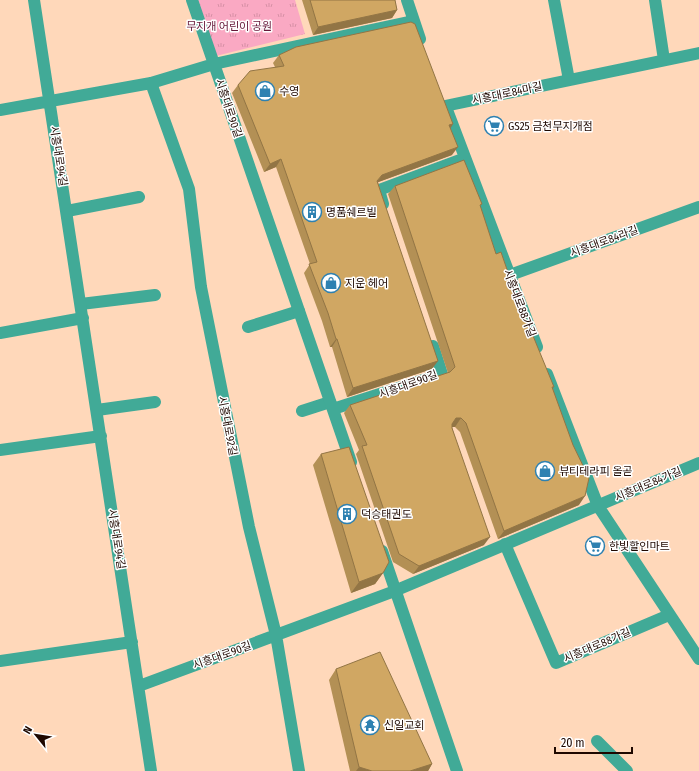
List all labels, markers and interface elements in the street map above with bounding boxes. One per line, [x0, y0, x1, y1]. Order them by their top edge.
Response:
park label: 무지개 어린이 공원 [186, 20, 272, 33]
street label: 시흥대로90길 [212, 77, 245, 139]
shop icon: 수영 [254, 80, 276, 102]
street label: 시흥대로84마길 [471, 80, 543, 107]
place label: 수영 [279, 85, 299, 98]
supermarket icon: GS25 금천무지개점 [483, 115, 505, 137]
place label: GS25 금천무지개점 [508, 120, 593, 133]
street label: 시흥대로94길 [47, 125, 70, 187]
building icon: 명품쉐르빌 [301, 201, 323, 223]
place label: 명품쉐르빌 [326, 206, 377, 219]
street label: 시흥대로84라길 [568, 223, 640, 260]
street label: 시흥대로88가길 [501, 267, 538, 339]
shop icon: 지운 헤어 [320, 272, 342, 294]
place label: 지운 헤어 [345, 277, 388, 290]
street label: 시흥대로90길 [377, 368, 439, 401]
street label: 시흥대로92길 [215, 395, 240, 457]
shop icon: 뷰티테라피 올곧 [534, 460, 556, 482]
street label: 시흥대로84가길 [613, 464, 684, 504]
place label: 뷰티테라피 올곧 [559, 465, 632, 478]
building icon: 덕승태권도 [336, 503, 358, 525]
street label: 시흥대로94길 [105, 508, 128, 570]
place label: 덕승태권도 [361, 508, 412, 521]
supermarket icon: 한빛할인마트 [584, 535, 606, 557]
place label: 한빛할인마트 [609, 540, 670, 553]
street label: 시흥대로88가길 [562, 625, 633, 665]
street label: 시흥대로90길 [191, 639, 253, 672]
temple icon: 신일교회 [359, 714, 381, 736]
north arrow [16, 715, 56, 755]
place label: 신일교회 [384, 719, 424, 732]
text: N [20, 724, 35, 736]
scale bar [555, 729, 632, 755]
text: 20 m [561, 736, 585, 750]

